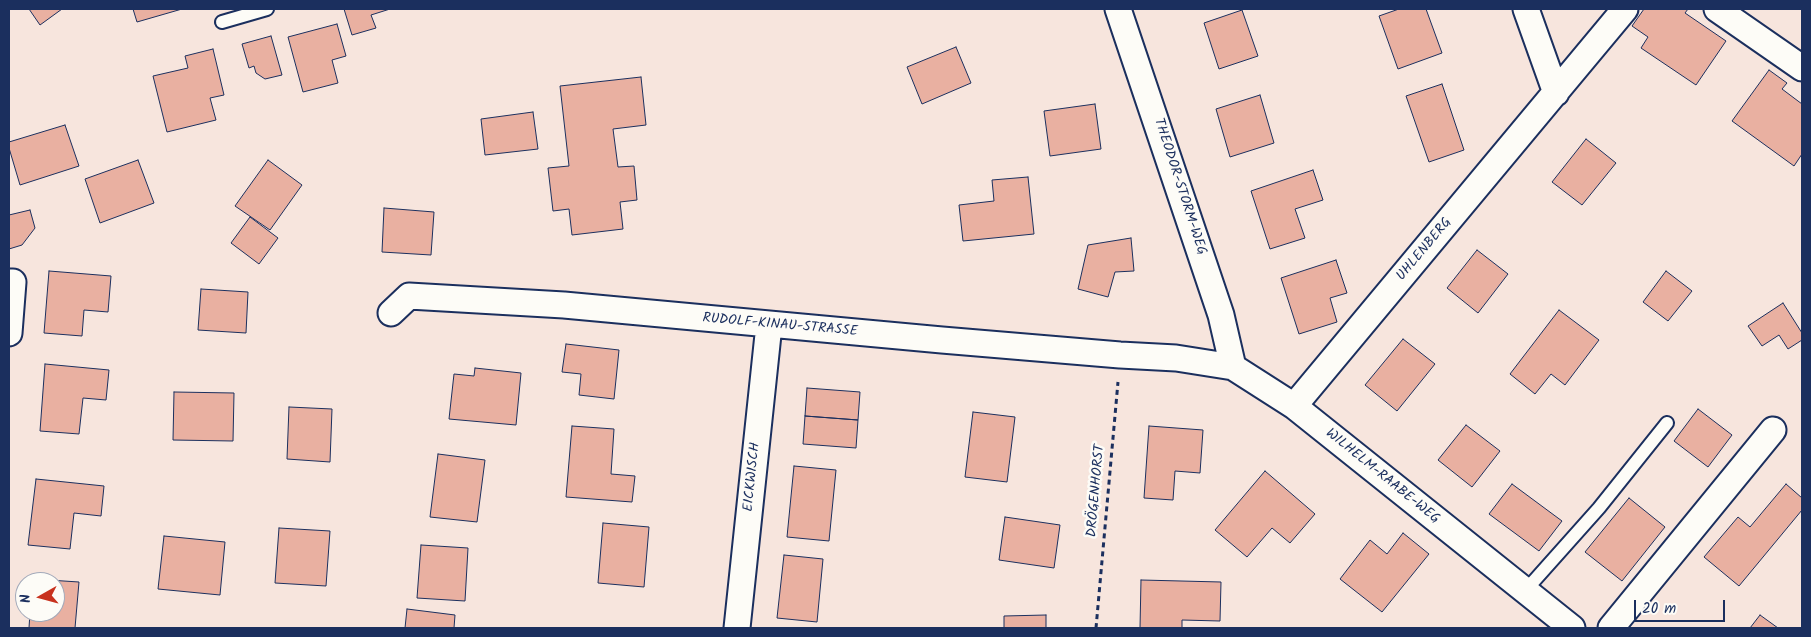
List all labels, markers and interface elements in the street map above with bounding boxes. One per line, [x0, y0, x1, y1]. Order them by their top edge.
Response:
street label: THEODOR-STORM-WEG [1149, 117, 1209, 257]
street label: UHLENBERG [1394, 215, 1456, 285]
street label: RUDOLF-KINAU-STRASSE [702, 311, 858, 341]
street label: WILHELM-RAABE-WEG [1322, 426, 1442, 528]
street label: EICKWISCH [741, 441, 765, 513]
street label: DRÖGENHORST [1085, 444, 1109, 538]
north arrow [15, 572, 65, 622]
scale bar [1636, 590, 1727, 622]
text: N [15, 593, 38, 604]
text: 20 m [1642, 597, 1676, 621]

